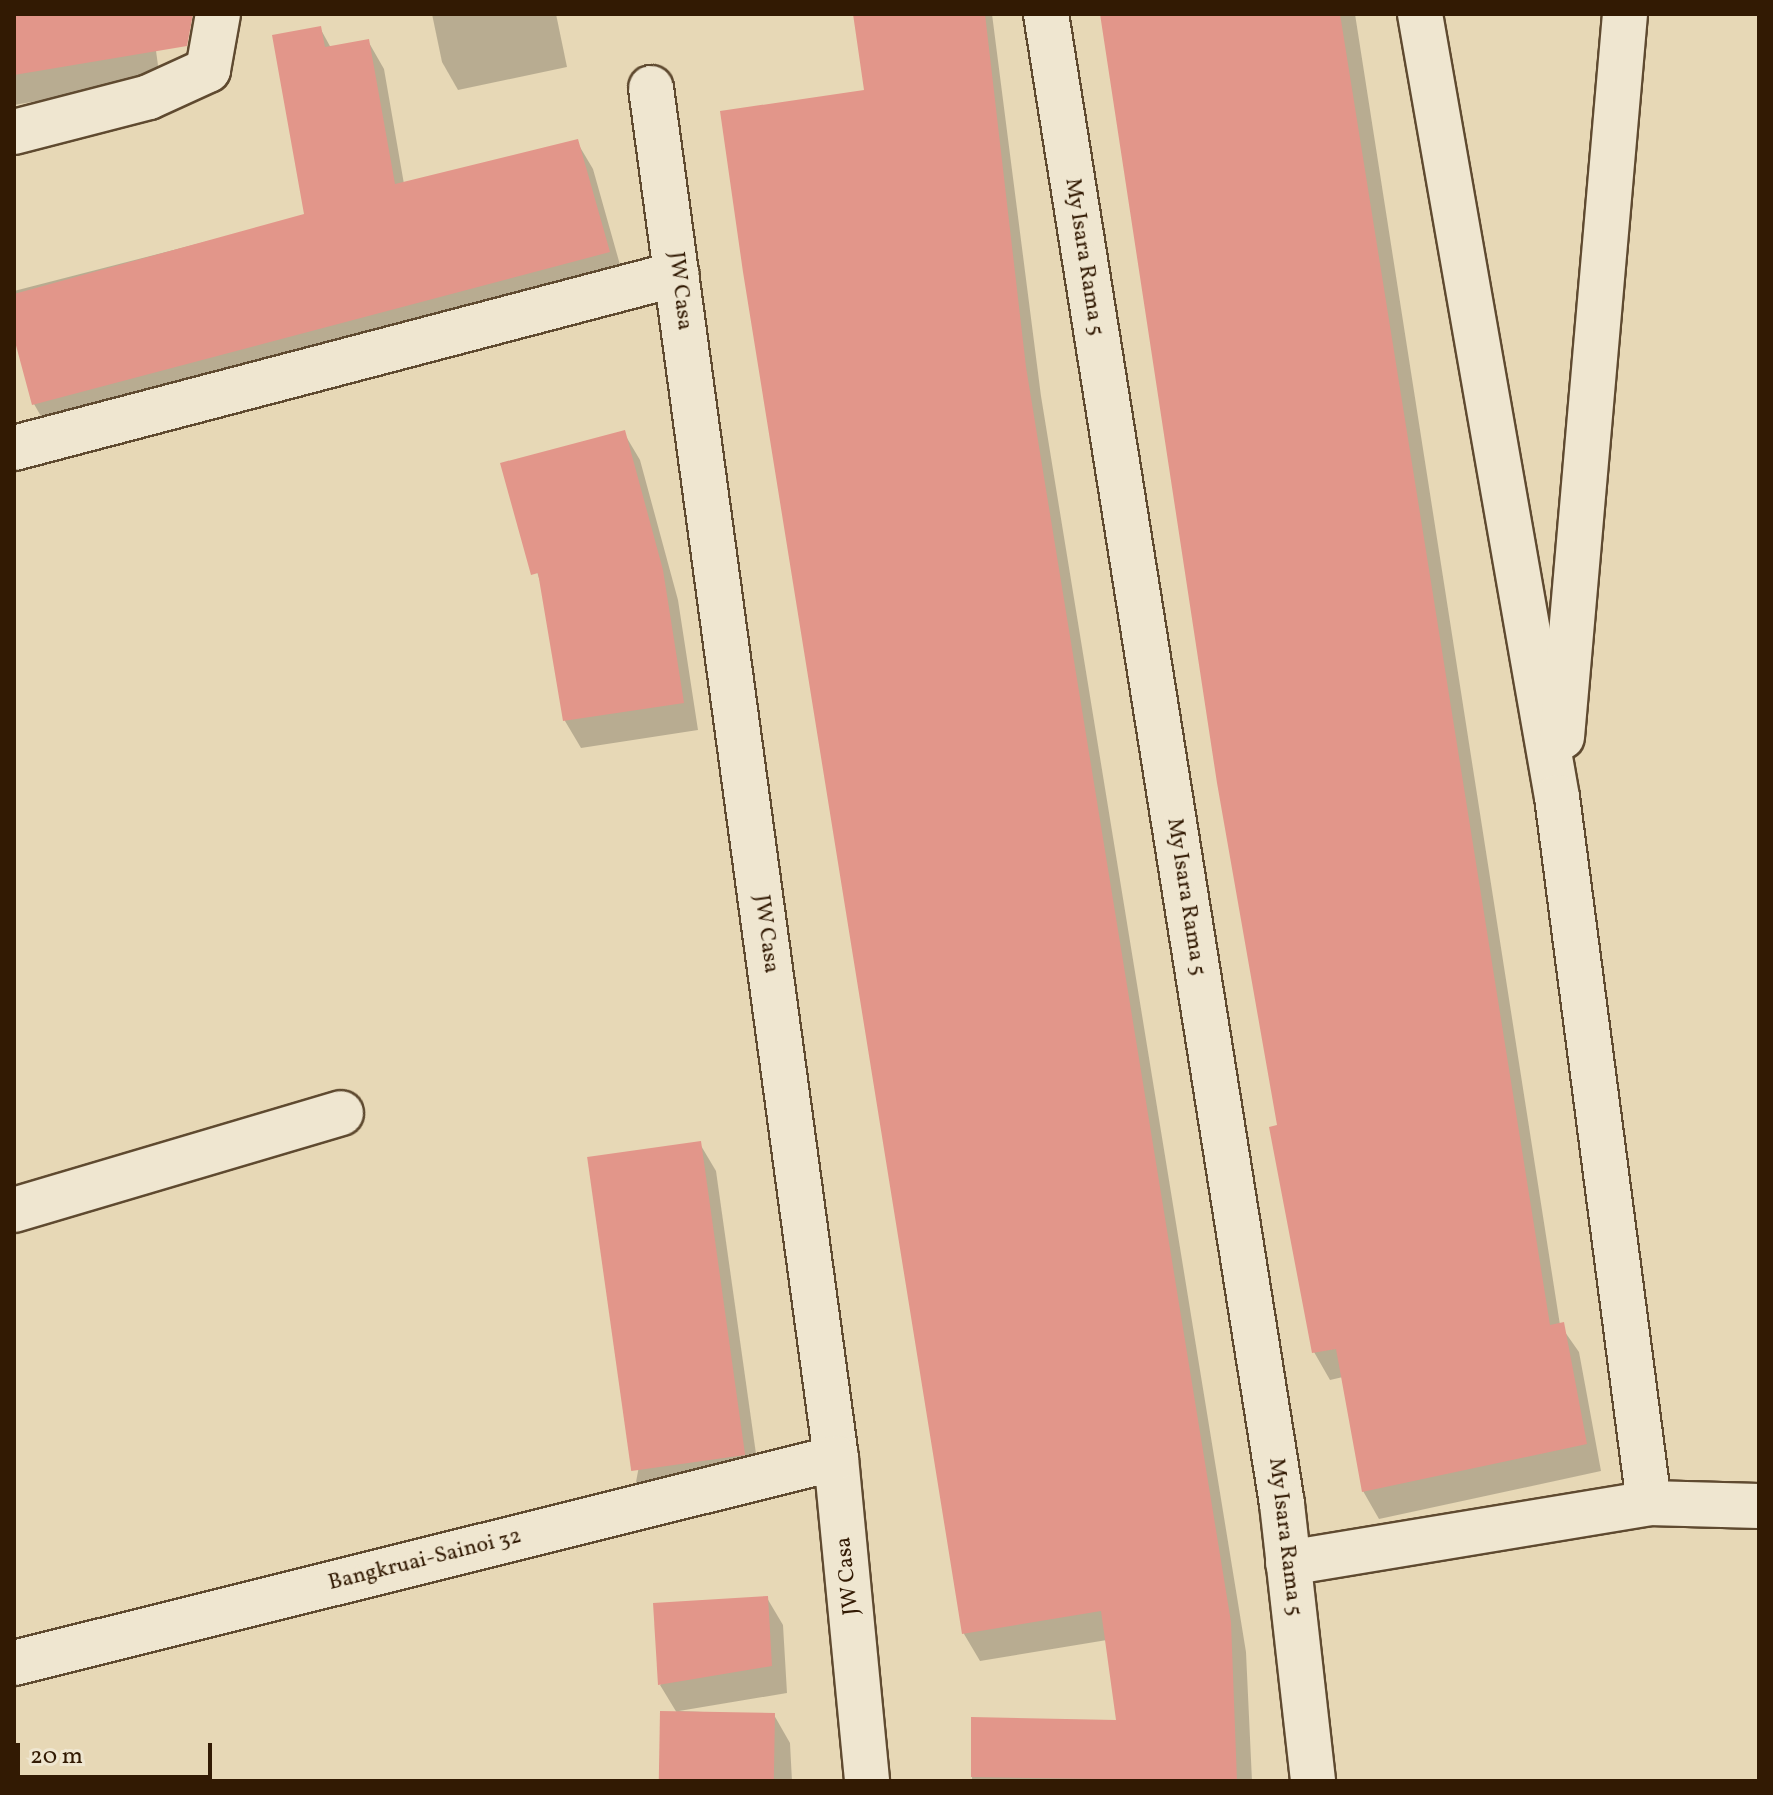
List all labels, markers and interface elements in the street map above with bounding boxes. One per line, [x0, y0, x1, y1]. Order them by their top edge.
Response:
street label: My Isara Rama 5 [1058, 176, 1110, 338]
street label: JW Casa [662, 250, 698, 332]
street label: My Isara Rama 5 [1160, 816, 1212, 978]
street label: JW Casa [747, 893, 785, 975]
street label: My Isara Rama 5 [1262, 1456, 1308, 1618]
street label: Bangkruai-Sainoi 32 [326, 1523, 524, 1597]
street label: JW Casa [831, 1535, 865, 1617]
scale bar [20, 1727, 216, 1777]
text: 20 m [30, 1740, 83, 1774]

